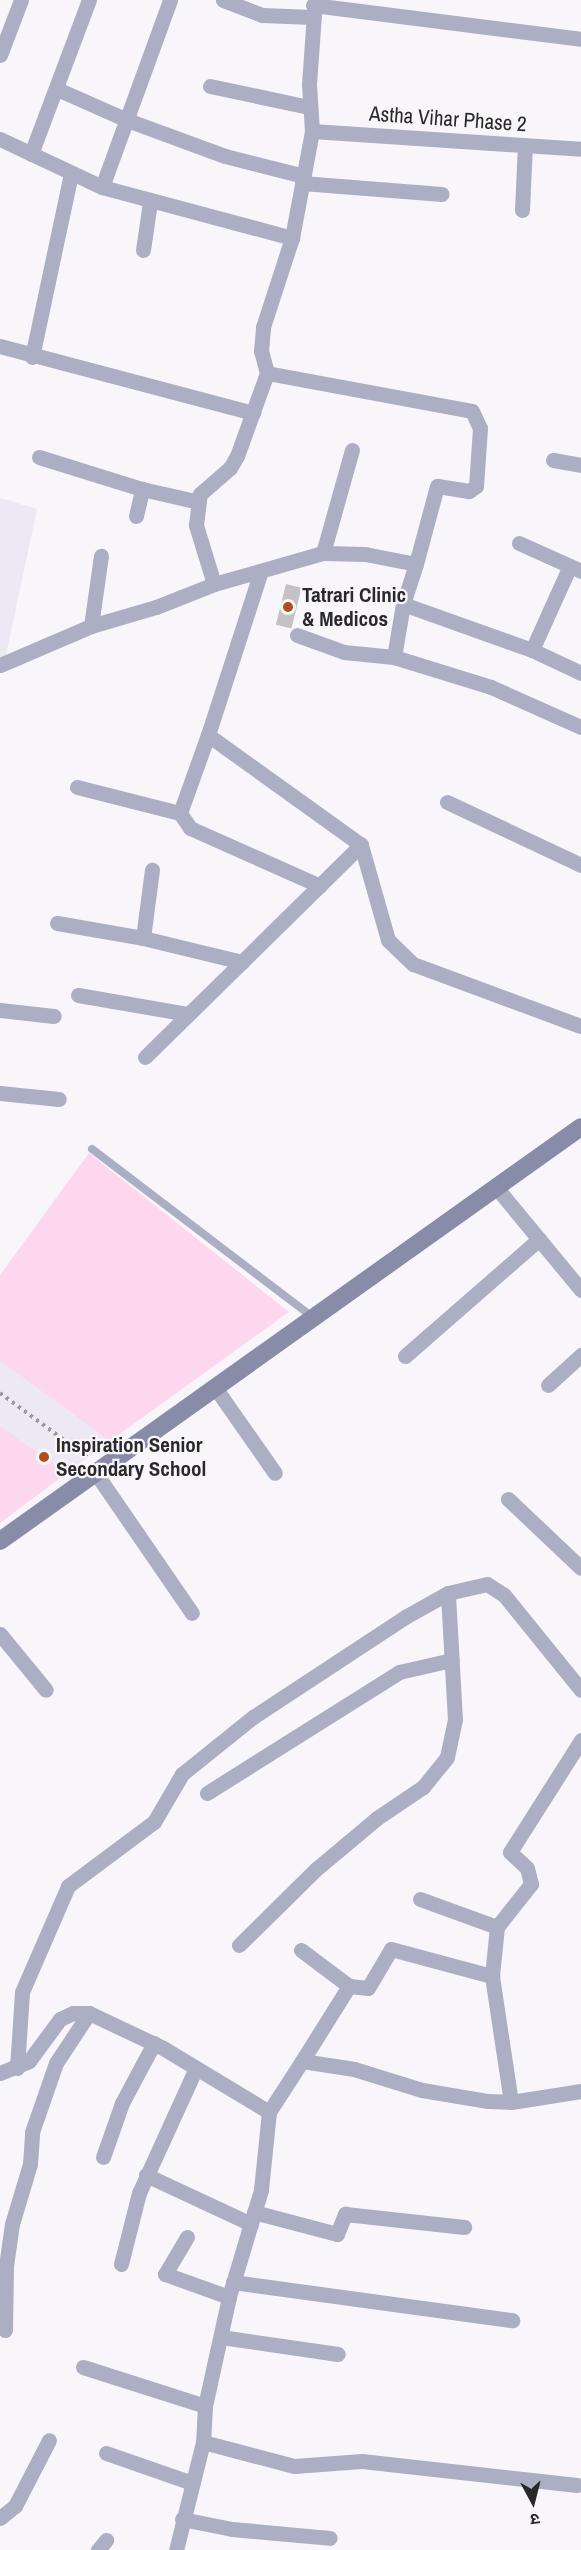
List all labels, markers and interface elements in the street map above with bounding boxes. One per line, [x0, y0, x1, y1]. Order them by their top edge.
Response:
street label: Astha Vihar Phase 2 [368, 101, 528, 137]
place label: Tatrari Clinic & Medicos [302, 582, 406, 632]
marker: Tatrari Clinic & Medicos [279, 598, 297, 616]
place label: Inspiration Senior Secondary School [56, 1432, 206, 1482]
marker: Inspiration Senior Secondary School [37, 1450, 51, 1464]
north arrow [503, 2472, 563, 2532]
text: उ [529, 2508, 541, 2531]

